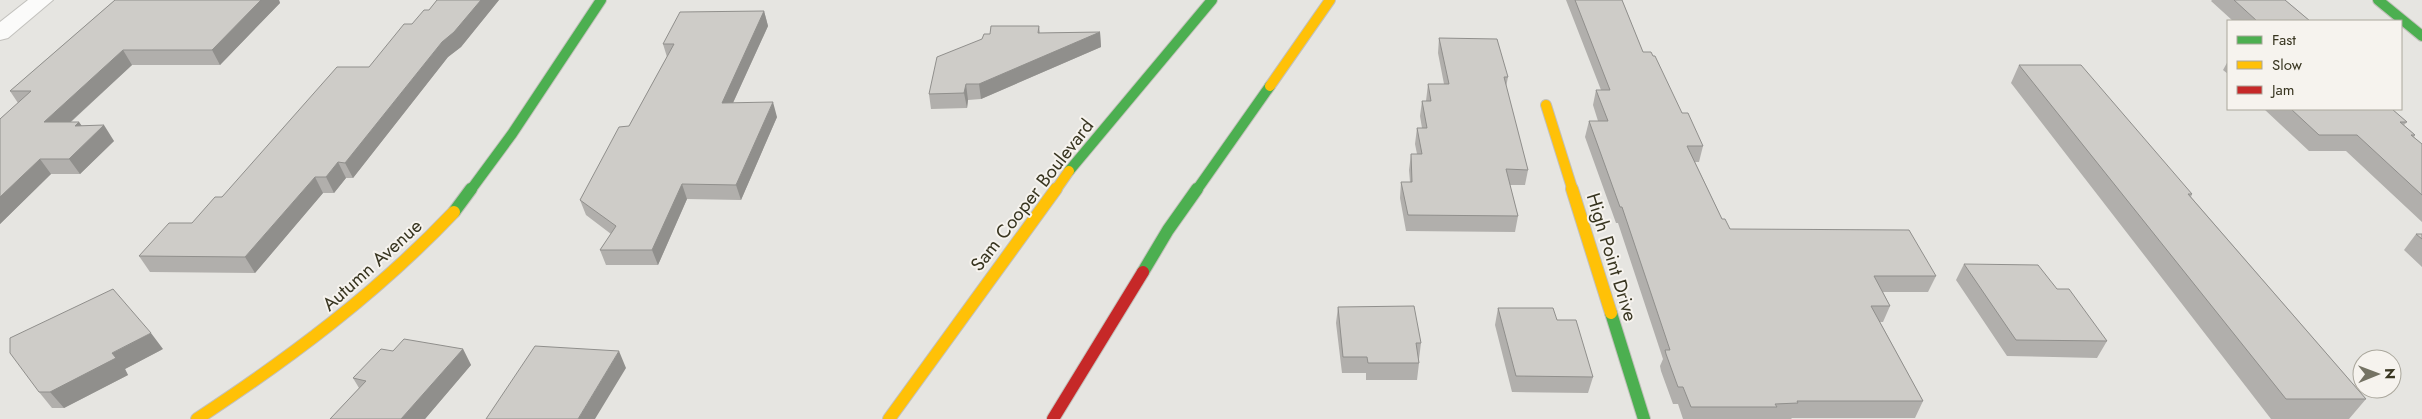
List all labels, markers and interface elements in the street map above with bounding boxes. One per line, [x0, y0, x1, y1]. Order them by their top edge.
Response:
legend [2227, 20, 2402, 110]
text: Fast [2272, 29, 2296, 51]
text: Slow [2272, 54, 2303, 76]
text: Jam [2270, 79, 2295, 101]
street label: Sam Cooper Boulevard [964, 113, 1100, 277]
street label: High Point Drive [1580, 190, 1644, 325]
street label: Autumn Avenue [316, 213, 428, 317]
north arrow [2352, 349, 2402, 399]
text: N [2380, 368, 2400, 380]

